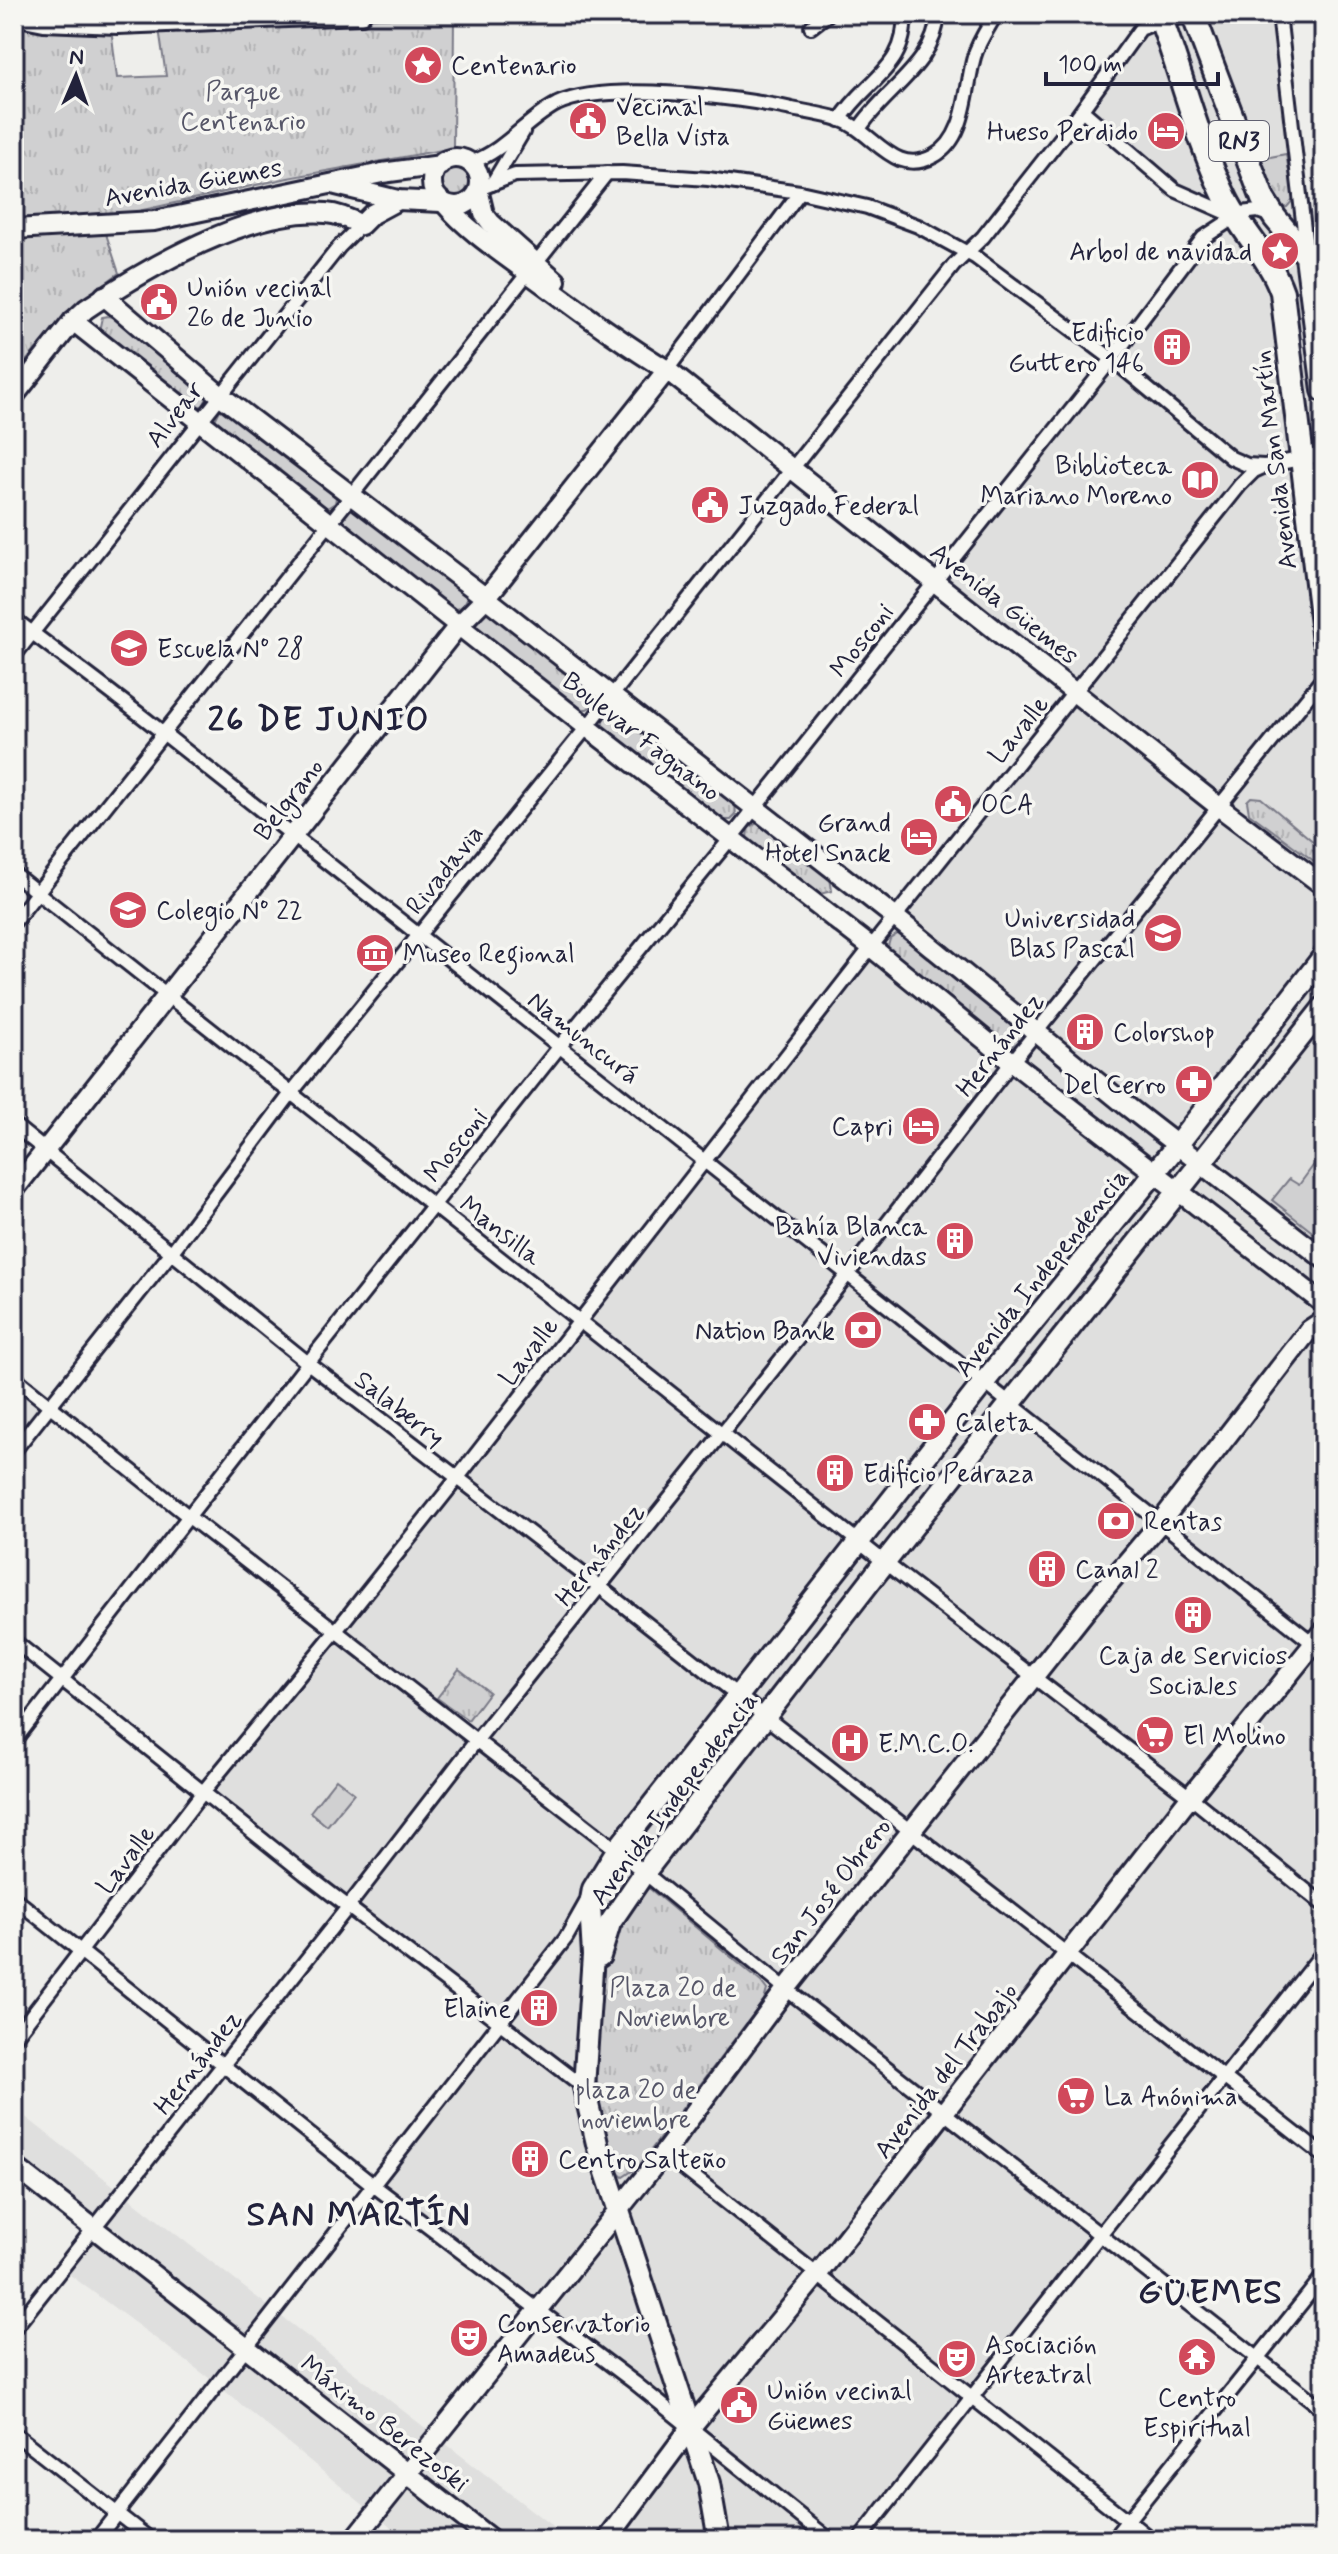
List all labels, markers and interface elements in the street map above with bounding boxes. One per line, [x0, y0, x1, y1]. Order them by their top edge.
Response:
north arrow [36, 36, 116, 116]
scale bar [1046, 36, 1218, 86]
text: N [69, 44, 84, 72]
place icon: Centenario [402, 44, 444, 86]
place label: Centenario [451, 50, 577, 84]
text: 100 m [1058, 50, 1122, 81]
park label: Parque Centenario [180, 76, 306, 140]
place label: Vecinal Bella Vista [616, 91, 730, 155]
public building icon: Vecinal Bella Vista [567, 100, 609, 142]
hotel icon: Hueso Perdido [1145, 110, 1187, 152]
place label: Hueso Perdido [987, 116, 1138, 150]
road number: RN3 [1209, 121, 1269, 161]
street label: Avenida Güemes [102, 152, 285, 216]
place icon: Arbol de navidad [1259, 230, 1301, 272]
place label: Arbol de navidad [1069, 236, 1252, 270]
place label: Unión vecinal 26 de Junio [187, 272, 332, 336]
public building icon: Unión vecinal 26 de Junio [138, 281, 180, 323]
place label: Edificio Guttero 146 [1008, 317, 1144, 381]
building icon: Edificio Guttero 146 [1151, 326, 1193, 368]
street label: Avenida San Martín [1246, 348, 1306, 571]
street label: Alvear [139, 374, 213, 455]
place label: Biblioteca Mariano Moreno [980, 450, 1172, 514]
library icon: Biblioteca Mariano Moreno [1179, 459, 1221, 501]
public building icon: Juzgado Federal [689, 484, 731, 526]
place label: Juzgado Federal [738, 490, 919, 526]
street label: Avenida Güemes [922, 536, 1085, 673]
street label: Mosconi [823, 597, 902, 685]
school or university icon: Escuela Nº 28 [108, 627, 150, 669]
place label: Escuela Nº 28 [157, 633, 304, 667]
street label: Boulevar Fagnano [553, 665, 727, 812]
street label: Lavalle [982, 689, 1058, 772]
district label: 26 DE JUNIO [207, 698, 431, 743]
street label: Belgrano [247, 752, 334, 850]
public building icon: OCA [932, 783, 974, 825]
place label: OCA [981, 789, 1033, 823]
place label: Grand Hotel Snack [765, 807, 891, 871]
hotel icon: Grand Hotel Snack [898, 816, 940, 858]
street label: Rivadavia [399, 818, 492, 922]
school or university icon: Colegio Nº 22 [107, 889, 149, 931]
place label: Colegio Nº 22 [156, 895, 303, 931]
place label: Universidad Blas Pascal [1004, 903, 1135, 967]
school or university icon: Universidad Blas Pascal [1142, 912, 1184, 954]
museum icon: Museo Regional [354, 932, 396, 974]
place label: Museo Regional [403, 938, 575, 975]
street label: Namuncurá [520, 984, 646, 1093]
street label: Hernández [949, 986, 1052, 1105]
building icon: Colorshop [1064, 1011, 1106, 1053]
place label: Colorshop [1113, 1017, 1215, 1051]
pharmacy icon: Del Cerro [1173, 1063, 1215, 1105]
place label: Del Cerro [1063, 1069, 1166, 1103]
street label: Mosconi [417, 1102, 496, 1190]
hotel icon: Capri [900, 1105, 942, 1147]
place label: Capri [832, 1111, 893, 1145]
street label: Avenida Independencia [948, 1162, 1137, 1385]
street label: Mansilla [452, 1189, 548, 1275]
place label: Bahía Blanca Viviendas [775, 1211, 927, 1275]
building icon: Bahía Blanca Viviendas [934, 1220, 976, 1262]
bank icon: Nation Bank [842, 1309, 884, 1351]
street label: Lavalle [492, 1311, 567, 1394]
place label: Nation Bank [695, 1315, 835, 1349]
street label: Salaberry [347, 1364, 451, 1456]
pharmacy icon: Caleta [906, 1401, 948, 1443]
place label: Caleta [955, 1407, 1033, 1441]
building icon: Edificio Pedraza [814, 1452, 856, 1494]
place label: Edificio Pedraza [863, 1458, 1034, 1492]
street label: Hernández [548, 1496, 653, 1614]
bank icon: Rentas [1095, 1500, 1137, 1542]
place label: Rentas [1144, 1506, 1222, 1540]
building icon: Canal 2 [1026, 1548, 1068, 1590]
place label: Canal 2 [1075, 1554, 1159, 1588]
building icon: Caja de Servicios Sociales [1172, 1594, 1214, 1636]
place label: Caja de Servicios Sociales [1099, 1640, 1287, 1704]
street label: Avenida Independencia [583, 1685, 766, 1913]
supermarket icon: El Molino [1134, 1714, 1176, 1756]
place label: El Molino [1183, 1720, 1286, 1754]
hospital icon: E.M.C.O. [829, 1722, 871, 1764]
place label: E.M.C.O. [878, 1728, 974, 1762]
street label: San José Obrero [763, 1812, 900, 1973]
street label: Lavalle [89, 1819, 164, 1902]
park label: Plaza 20 de Noviembre [609, 1972, 737, 2036]
street label: Avenida del Trabajo [867, 1976, 1026, 2166]
building icon: Elaine [518, 1987, 560, 2029]
place label: Elaine [443, 1993, 511, 2027]
street label: Hernández [147, 2004, 250, 2123]
park label: plaza 20 de noviembre [575, 2074, 697, 2138]
supermarket icon: La Anónima [1055, 2075, 1097, 2117]
place label: La Anónima [1104, 2081, 1238, 2115]
building icon: Centro Salteño [509, 2138, 551, 2180]
place label: Centro Salteño [558, 2144, 726, 2178]
district label: SAN MARTÍN [246, 2193, 472, 2238]
district label: GÜEMES [1138, 2271, 1284, 2316]
place label: Conservatorio Amadeus [497, 2308, 650, 2372]
theatre icon: Conservatorio Amadeus [448, 2317, 490, 2359]
place label: Asociación Arteatral [985, 2329, 1097, 2393]
temple icon: Centro Espiritual [1176, 2336, 1218, 2378]
theatre icon: Asociación Arteatral [936, 2338, 978, 2380]
street label: Máximo Berezoski [293, 2348, 475, 2501]
place label: Unión vecinal Güemes [767, 2375, 912, 2439]
place label: Centro Espiritual [1143, 2382, 1251, 2446]
public building icon: Unión vecinal Güemes [718, 2384, 760, 2426]

